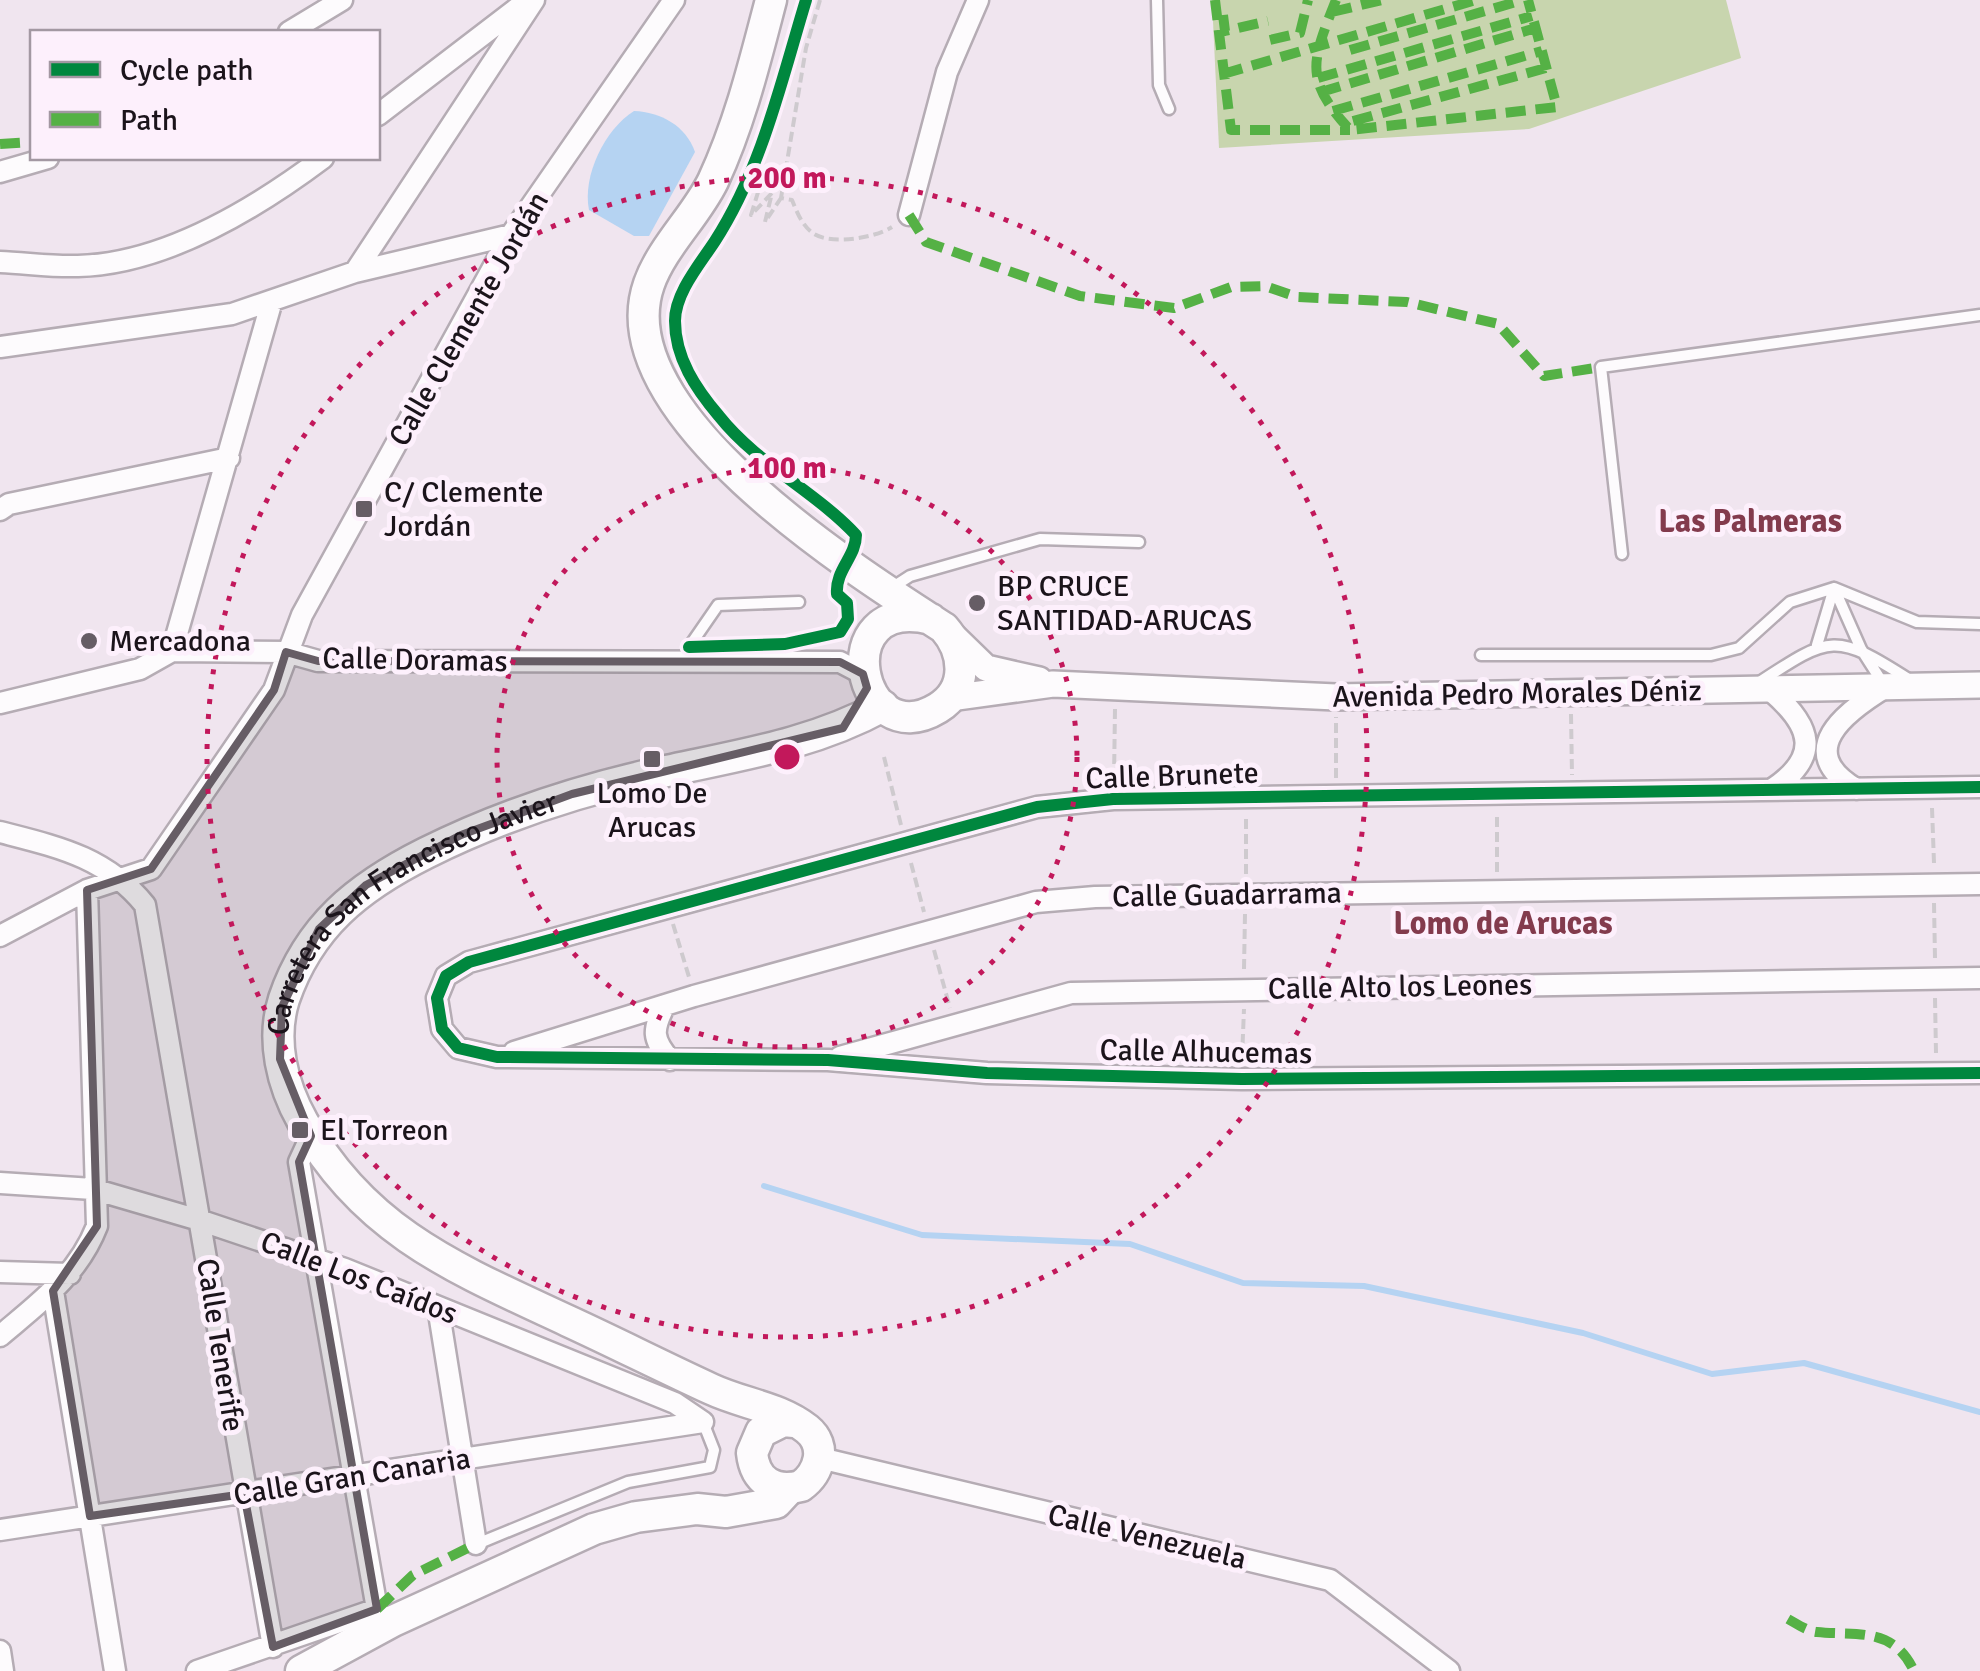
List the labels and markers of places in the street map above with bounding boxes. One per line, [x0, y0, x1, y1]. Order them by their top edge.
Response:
place label: C/ Clemente Jordán [384, 474, 544, 545]
marker: C/ Clemente Jordán [353, 498, 375, 520]
place label: BP CRUCE SANTIDAD-ARUCAS [997, 568, 1252, 639]
marker: BP CRUCE SANTIDAD-ARUCAS [966, 592, 988, 614]
place label: Mercadona [109, 623, 251, 660]
marker: Mercadona [78, 630, 100, 652]
centre of rings [769, 739, 805, 775]
marker: Lomo De Arucas [641, 748, 663, 770]
place label: Lomo De Arucas [596, 775, 708, 846]
place label: El Torreon [320, 1112, 449, 1149]
marker: El Torreon [289, 1119, 311, 1141]

